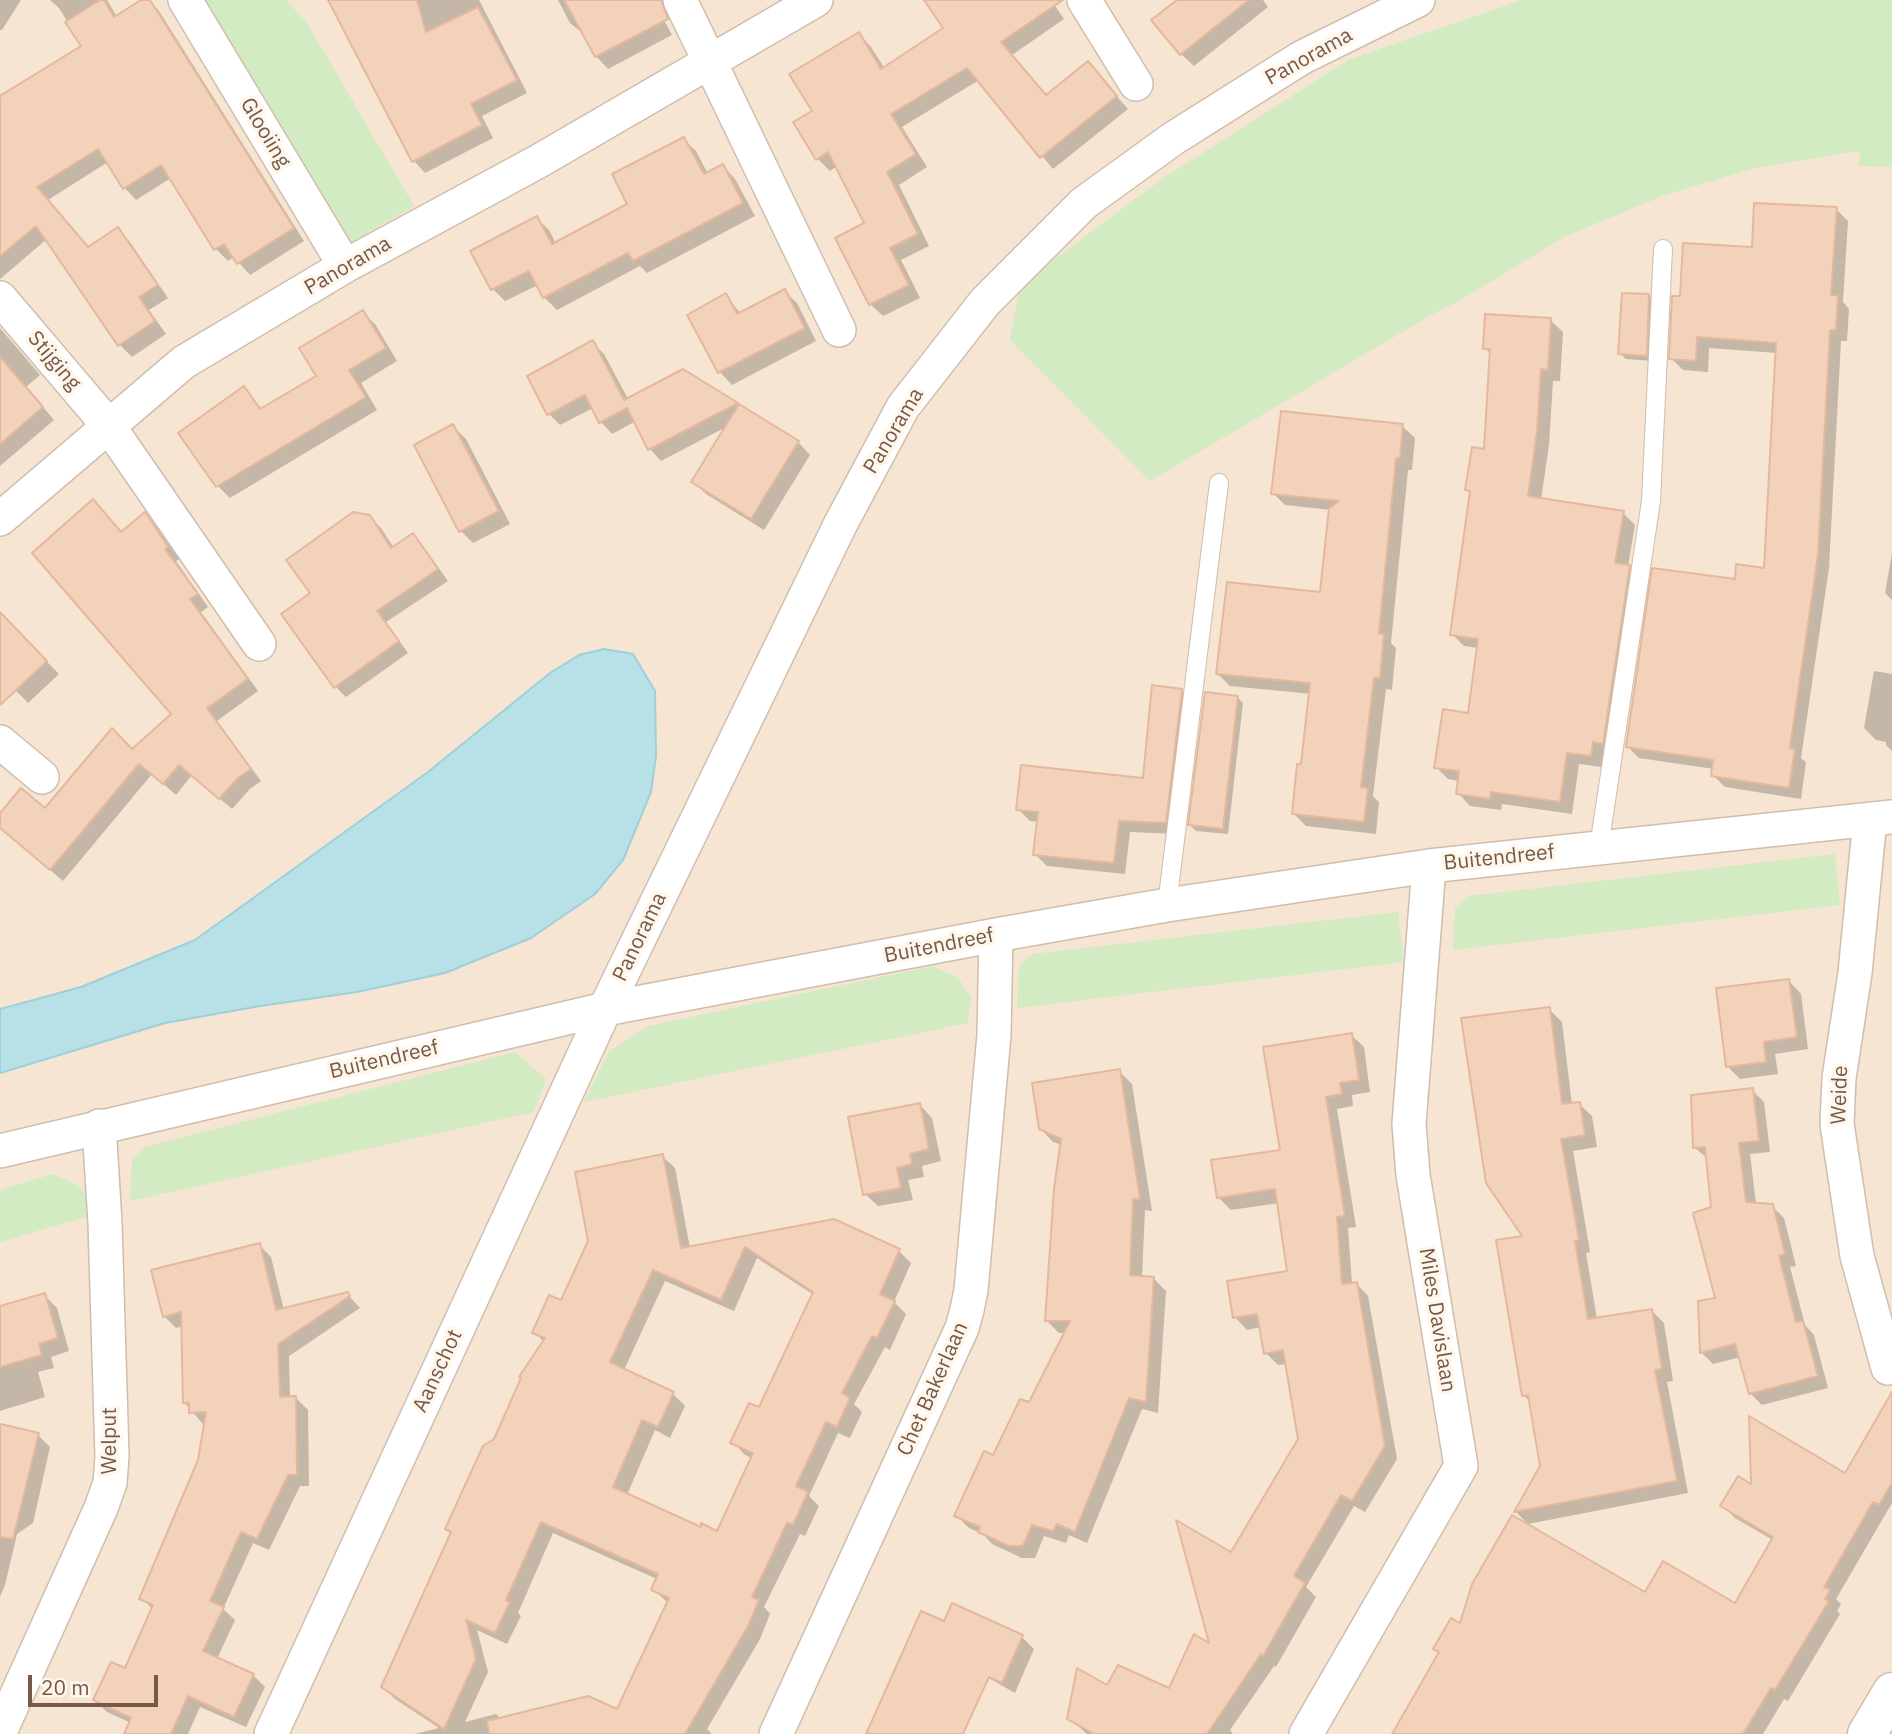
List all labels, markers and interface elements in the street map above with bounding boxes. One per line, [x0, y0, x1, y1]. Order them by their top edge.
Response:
street label: Panorama [1261, 23, 1357, 91]
street label: Glooiing [234, 93, 296, 173]
street label: Panorama [300, 231, 396, 301]
street label: Stijging [22, 326, 86, 396]
street label: Panorama [859, 383, 929, 479]
street label: Buitendreef [1442, 840, 1556, 876]
street label: Panorama [608, 888, 672, 986]
street label: Buitendreef [882, 923, 996, 969]
street label: Buitendreef [327, 1035, 441, 1085]
street label: Weide [1826, 1065, 1854, 1125]
street label: Miles Davislaan [1413, 1246, 1461, 1394]
street label: Chet Bakerlaan [892, 1318, 974, 1460]
street label: Aanschot [408, 1326, 468, 1416]
street label: Welput [97, 1407, 123, 1475]
scale bar [32, 1660, 161, 1704]
text: 20 m [41, 1673, 90, 1701]

